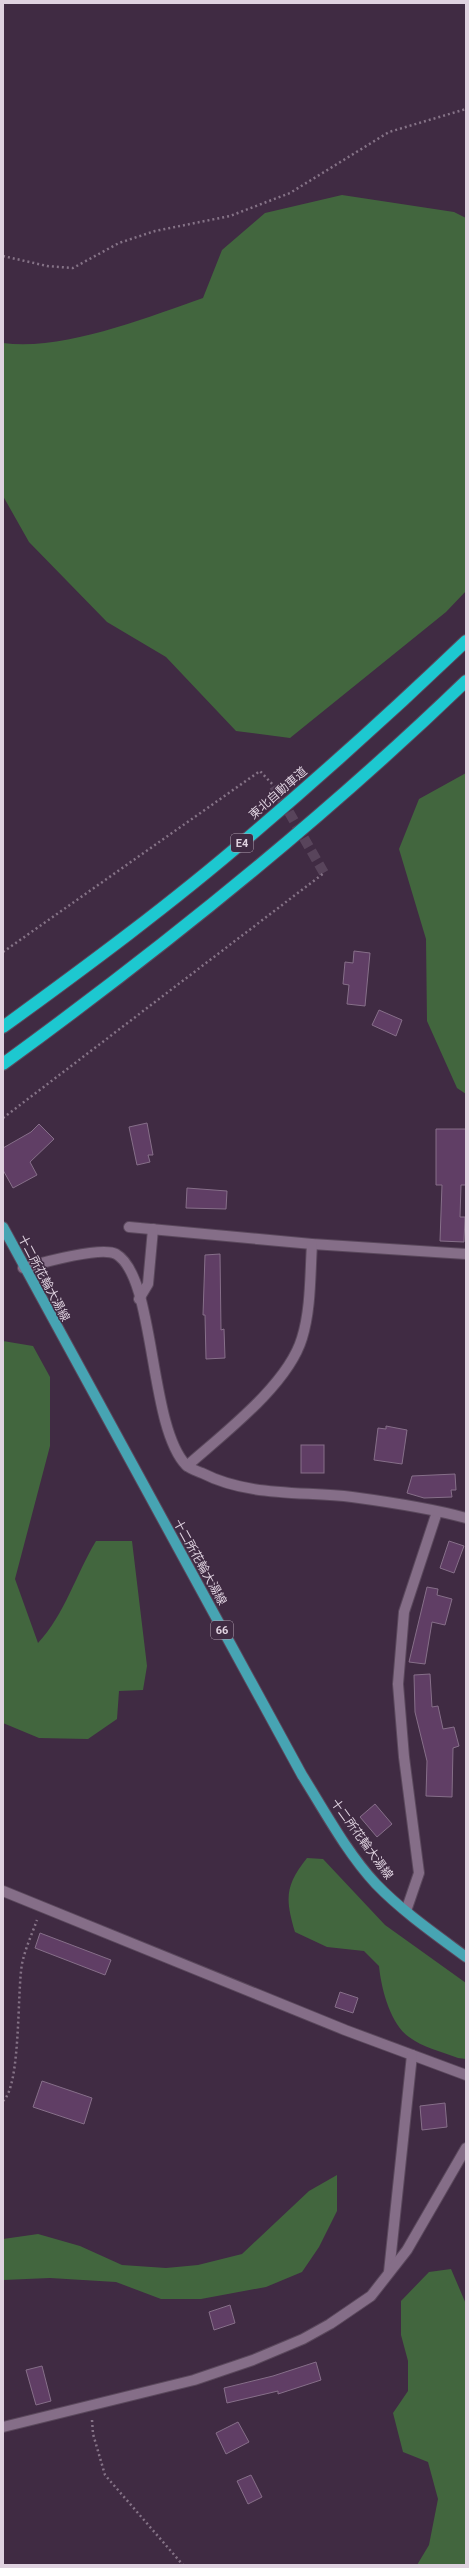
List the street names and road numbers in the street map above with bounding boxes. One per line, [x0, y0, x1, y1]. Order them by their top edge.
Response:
street label: 東北自動車道 [246, 764, 310, 822]
road number: E4 [231, 834, 253, 852]
street label: 十二所花輪大湯線 [15, 1232, 73, 1324]
street label: 十二所花輪大湯線 [171, 1517, 229, 1607]
road number: 66 [211, 1621, 233, 1639]
street label: 十二所花輪大湯線 [328, 1796, 396, 1882]

